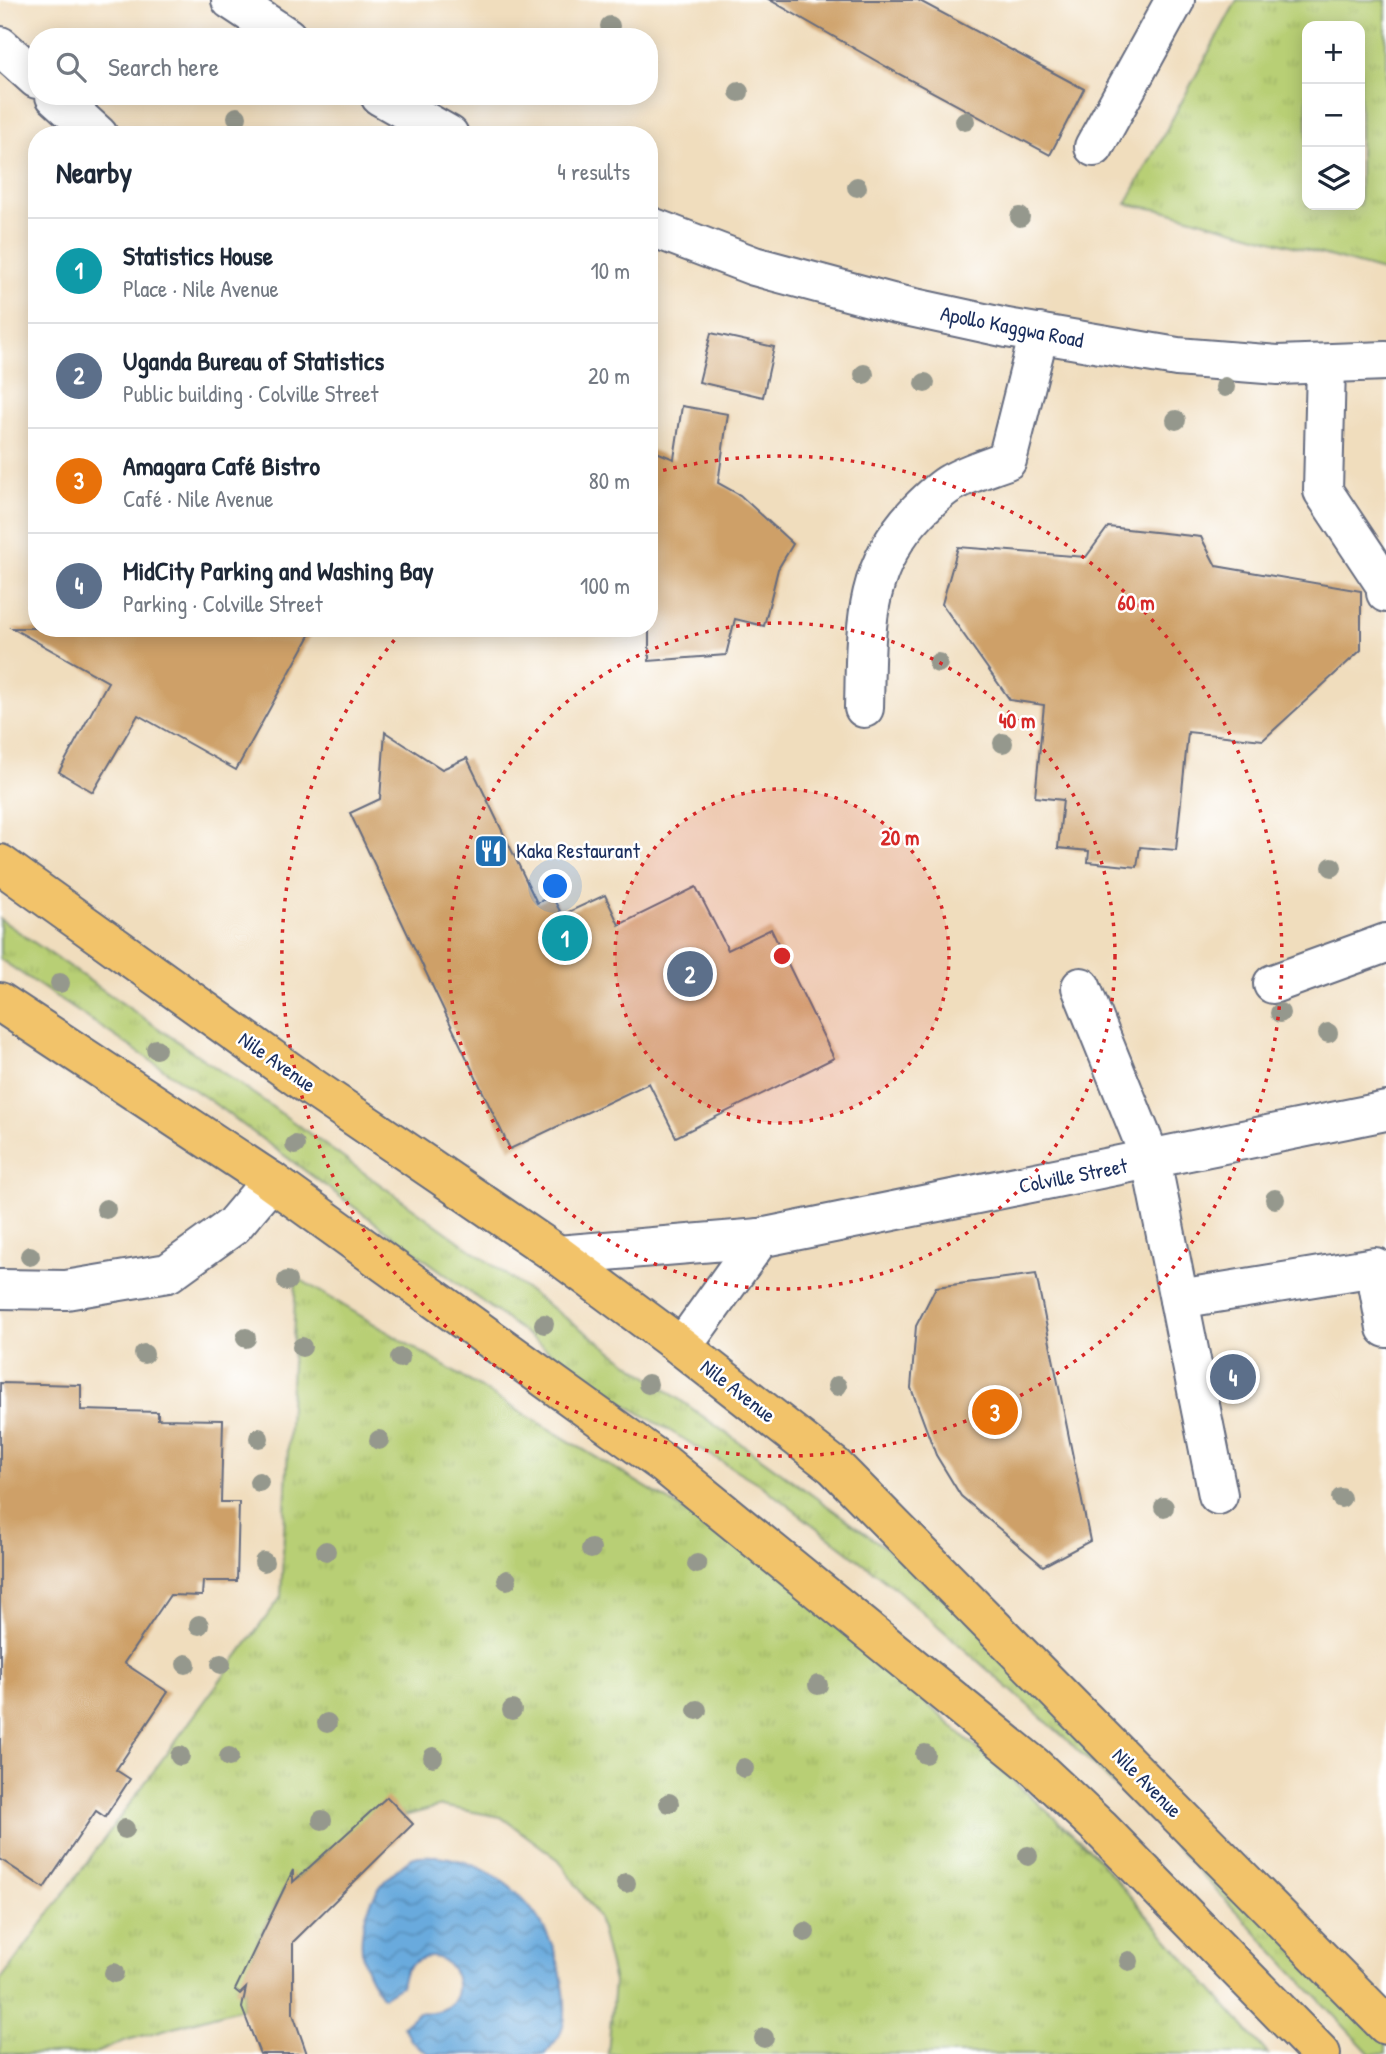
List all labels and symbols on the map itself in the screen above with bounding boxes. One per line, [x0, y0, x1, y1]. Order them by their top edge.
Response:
street label: Apollo Kaggwa Road [938, 298, 1086, 355]
text: 60 m [1118, 588, 1154, 617]
text: 40 m [999, 706, 1035, 735]
text: 20 m [881, 823, 919, 852]
restaurant icon: Kaka Restaurant [472, 832, 510, 870]
place label: Kaka Restaurant [516, 836, 641, 865]
your location [538, 869, 572, 903]
pin: 1 [542, 912, 588, 964]
centre of rings [770, 944, 794, 968]
pin: 2 [667, 948, 713, 1000]
street label: Nile Avenue [233, 1025, 322, 1099]
street label: Colville Street [1016, 1151, 1130, 1200]
pin: 4 [1210, 1351, 1256, 1403]
street label: Nile Avenue [695, 1352, 782, 1429]
pin: 3 [972, 1386, 1018, 1438]
street label: Nile Avenue [1106, 1741, 1189, 1824]

